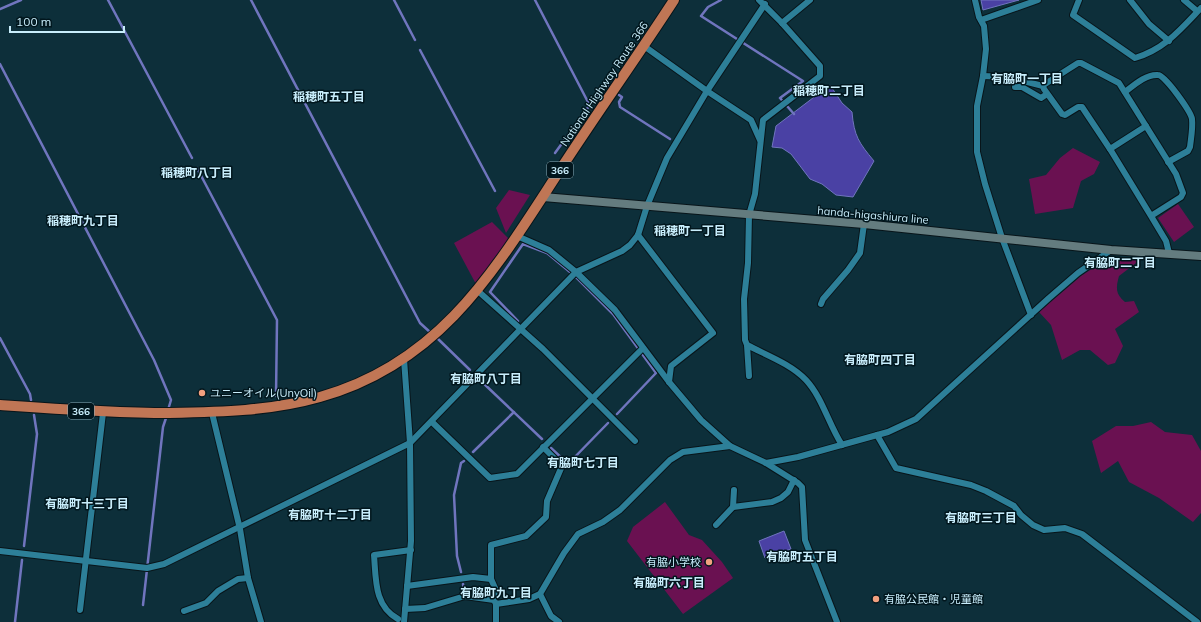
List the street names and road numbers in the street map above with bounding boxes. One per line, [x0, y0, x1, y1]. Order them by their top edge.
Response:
street label: National Highway Route 366 [557, 19, 651, 149]
road number: 366 [547, 162, 573, 178]
street label: handa-higashiura line [817, 203, 929, 227]
road number: 366 [68, 403, 94, 419]

